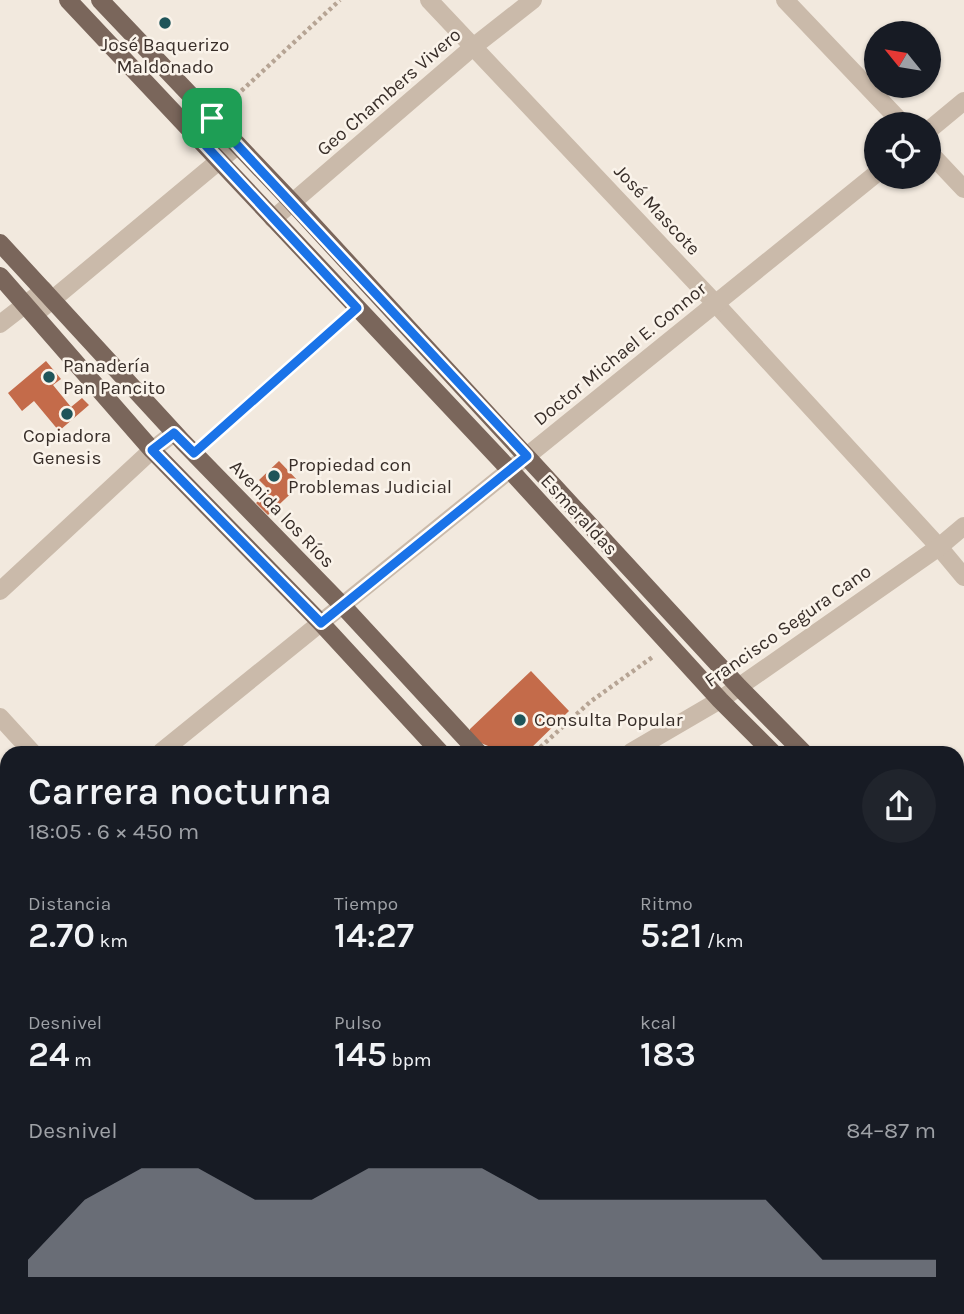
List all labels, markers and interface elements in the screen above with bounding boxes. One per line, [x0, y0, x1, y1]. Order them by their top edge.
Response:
marker: José Baquerizo Maldonado [157, 15, 173, 31]
north arrow [864, 21, 942, 98]
map controls [864, 21, 941, 189]
street label: Geo Chambers Vivero [313, 23, 465, 161]
place label: José Baquerizo Maldonado [101, 34, 229, 78]
pin [182, 88, 242, 148]
icon: arrive [193, 99, 231, 137]
button: locate [864, 112, 941, 189]
street label: José Mascote [609, 160, 705, 260]
street label: Doctor Michael E. Connor [529, 278, 711, 430]
place label: Panadería Pan Pancito [63, 355, 165, 399]
marker: Panadería Pan Pancito [41, 369, 57, 385]
marker: Copiadora Genesis [59, 406, 75, 422]
place label: Copiadora Genesis [23, 425, 111, 469]
place label: Propiedad con Problemas Judicial [288, 454, 452, 498]
street label: Avenida los Ríos [225, 456, 339, 572]
marker: Propiedad con Problemas Judicial [266, 468, 282, 484]
street label: Esmeraldas [536, 470, 622, 560]
street label: Francisco Segura Cano [701, 560, 875, 692]
place label: Consulta Popular [534, 709, 683, 731]
marker: Consulta Popular [512, 712, 528, 728]
text: Carrera nocturna [28, 769, 332, 814]
button: share [862, 769, 936, 843]
text: 18:05 · 6 × 450 m [28, 818, 199, 845]
text: Distancia [28, 893, 111, 915]
text: Tiempo [334, 893, 398, 915]
text: Ritmo [640, 893, 693, 915]
text: 2.70 [28, 915, 95, 956]
text: 14:27 [334, 915, 414, 956]
text: 5:21 [640, 915, 702, 956]
text: km [95, 930, 128, 952]
text: /km [702, 930, 744, 952]
text: Desnivel [28, 1012, 102, 1034]
text: Pulso [334, 1012, 382, 1034]
text: kcal [640, 1012, 676, 1034]
text: 24 [28, 1034, 69, 1075]
text: 145 [334, 1034, 387, 1075]
text: 183 [640, 1034, 696, 1075]
text: m [69, 1049, 92, 1071]
text: bpm [387, 1049, 432, 1071]
text: Desnivel [28, 1117, 118, 1144]
text: 84–87 m [846, 1117, 936, 1144]

